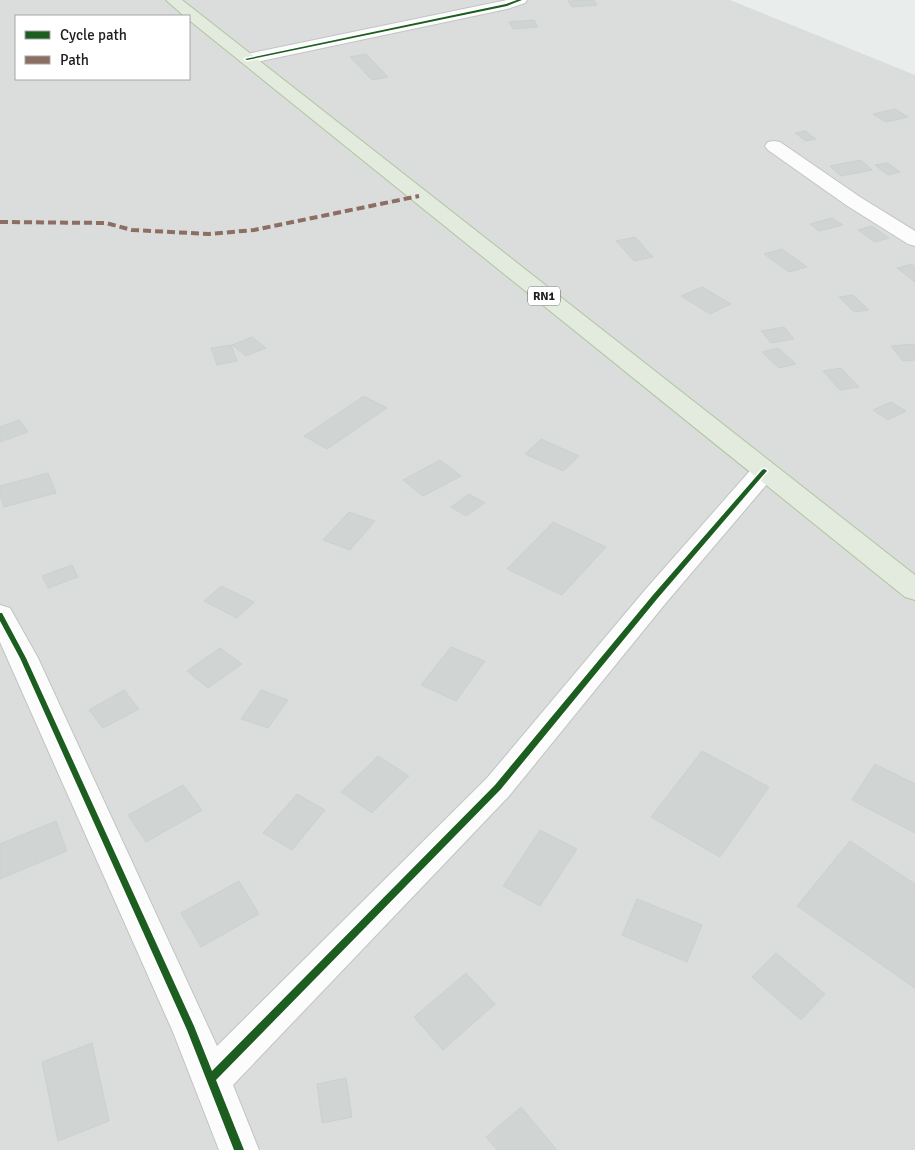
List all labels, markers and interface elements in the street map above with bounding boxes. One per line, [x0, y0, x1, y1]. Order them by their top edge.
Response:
legend [15, 15, 190, 80]
text: Cycle path [60, 26, 127, 44]
text: Path [60, 51, 89, 69]
road number: RN1 [528, 286, 560, 306]

